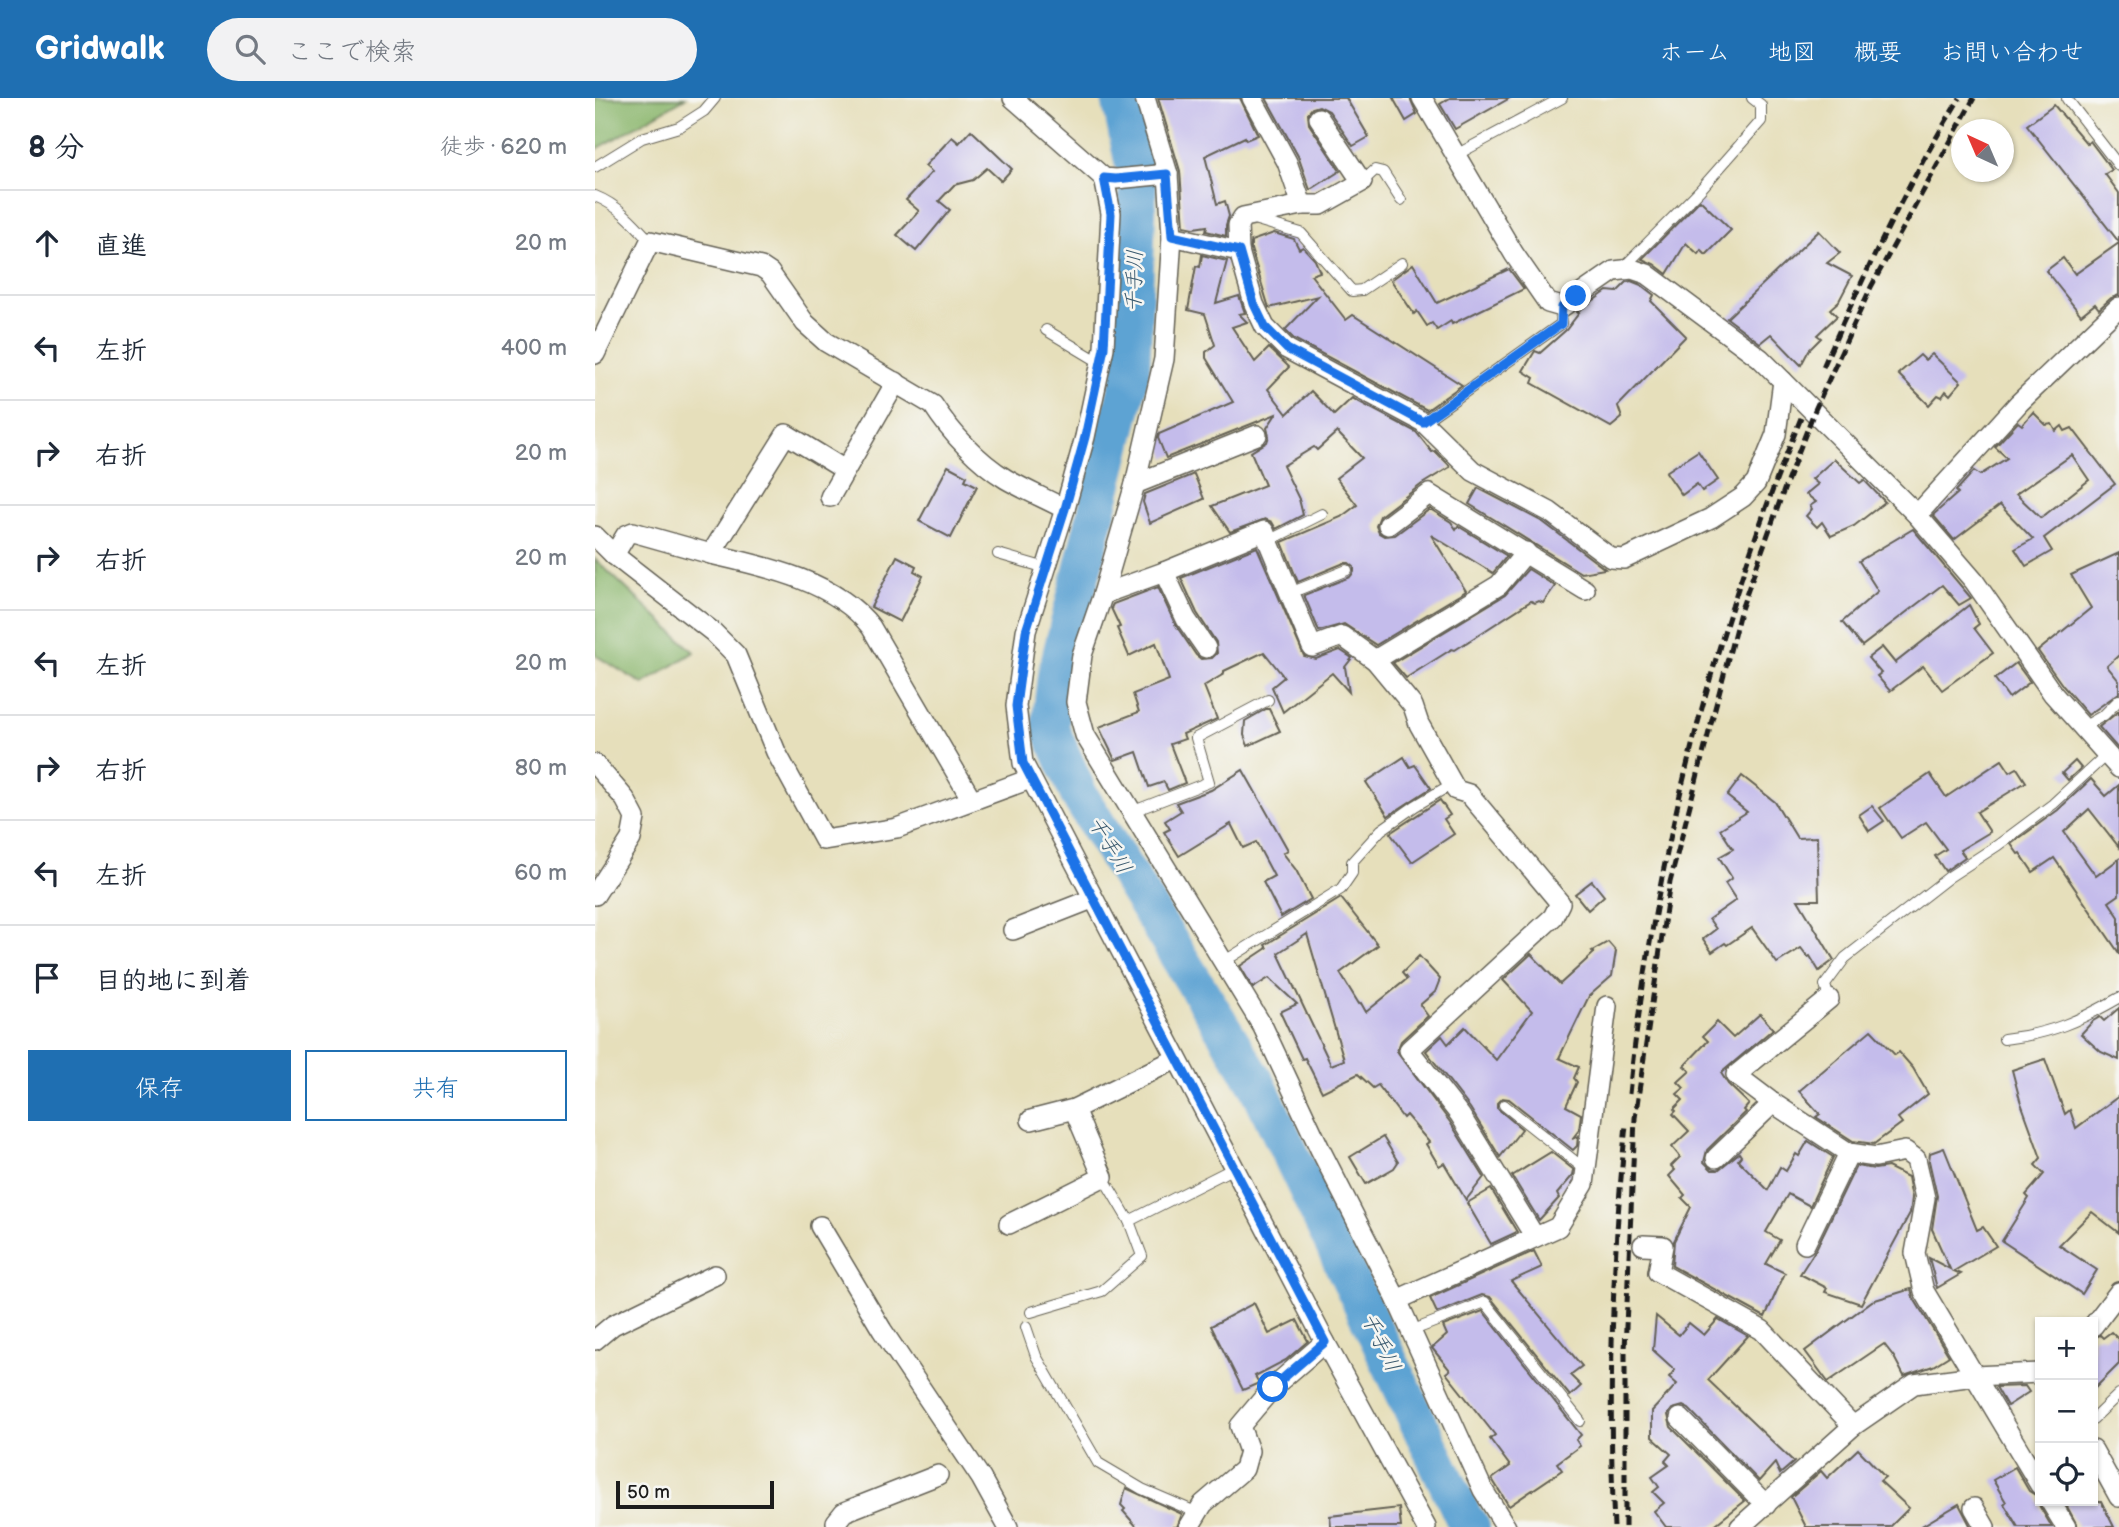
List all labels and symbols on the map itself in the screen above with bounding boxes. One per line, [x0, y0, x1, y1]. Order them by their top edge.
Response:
north arrow [1951, 119, 2014, 182]
water label: 千手川 [1121, 249, 1148, 313]
route end [1560, 280, 1591, 311]
water label: 千手川 [1083, 812, 1137, 879]
water label: 千手川 [1356, 1308, 1406, 1376]
route start [1257, 1371, 1288, 1402]
scale bar [616, 1478, 773, 1510]

